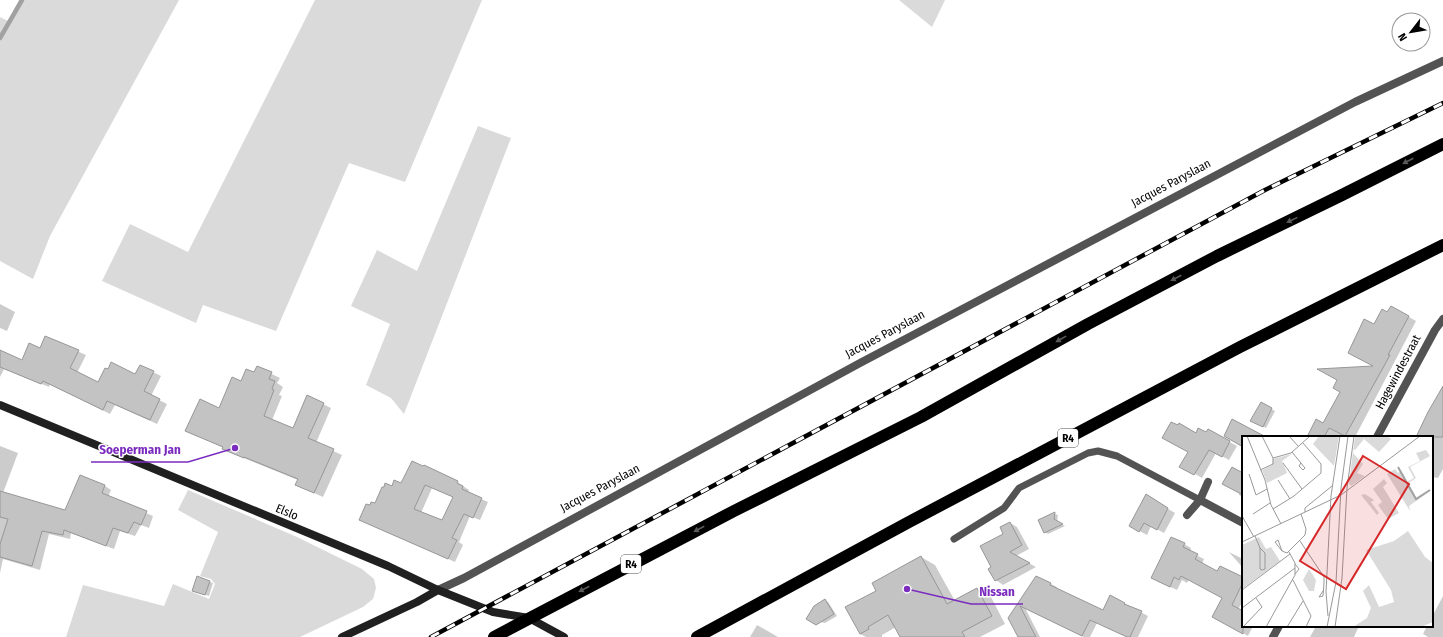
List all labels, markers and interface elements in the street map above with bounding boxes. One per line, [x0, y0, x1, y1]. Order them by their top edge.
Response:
north arrow [1391, 12, 1431, 52]
text: N [1396, 31, 1410, 43]
street label: Jacques Paryslaan [1129, 156, 1213, 210]
one-way arrow [1402, 158, 1414, 165]
one-way arrow [1286, 217, 1298, 223]
one-way arrow [1170, 275, 1181, 281]
street label: Jacques Paryslaan [843, 307, 927, 361]
street label: Hagewindestraat [1372, 332, 1424, 412]
one-way arrow [1055, 335, 1067, 342]
road number: R4 [1058, 429, 1078, 447]
inset map [1242, 436, 1433, 627]
callout: Soeperman Jan [91, 437, 188, 462]
text: Soeperman Jan [99, 442, 181, 457]
street label: Jacques Paryslaan [558, 461, 642, 515]
street label: Elslo [274, 501, 300, 523]
one-way arrow [693, 526, 705, 532]
road number: R4 [621, 555, 641, 573]
callout: Nissan [971, 579, 1023, 604]
text: Nissan [979, 584, 1015, 599]
one-way arrow [578, 586, 590, 592]

